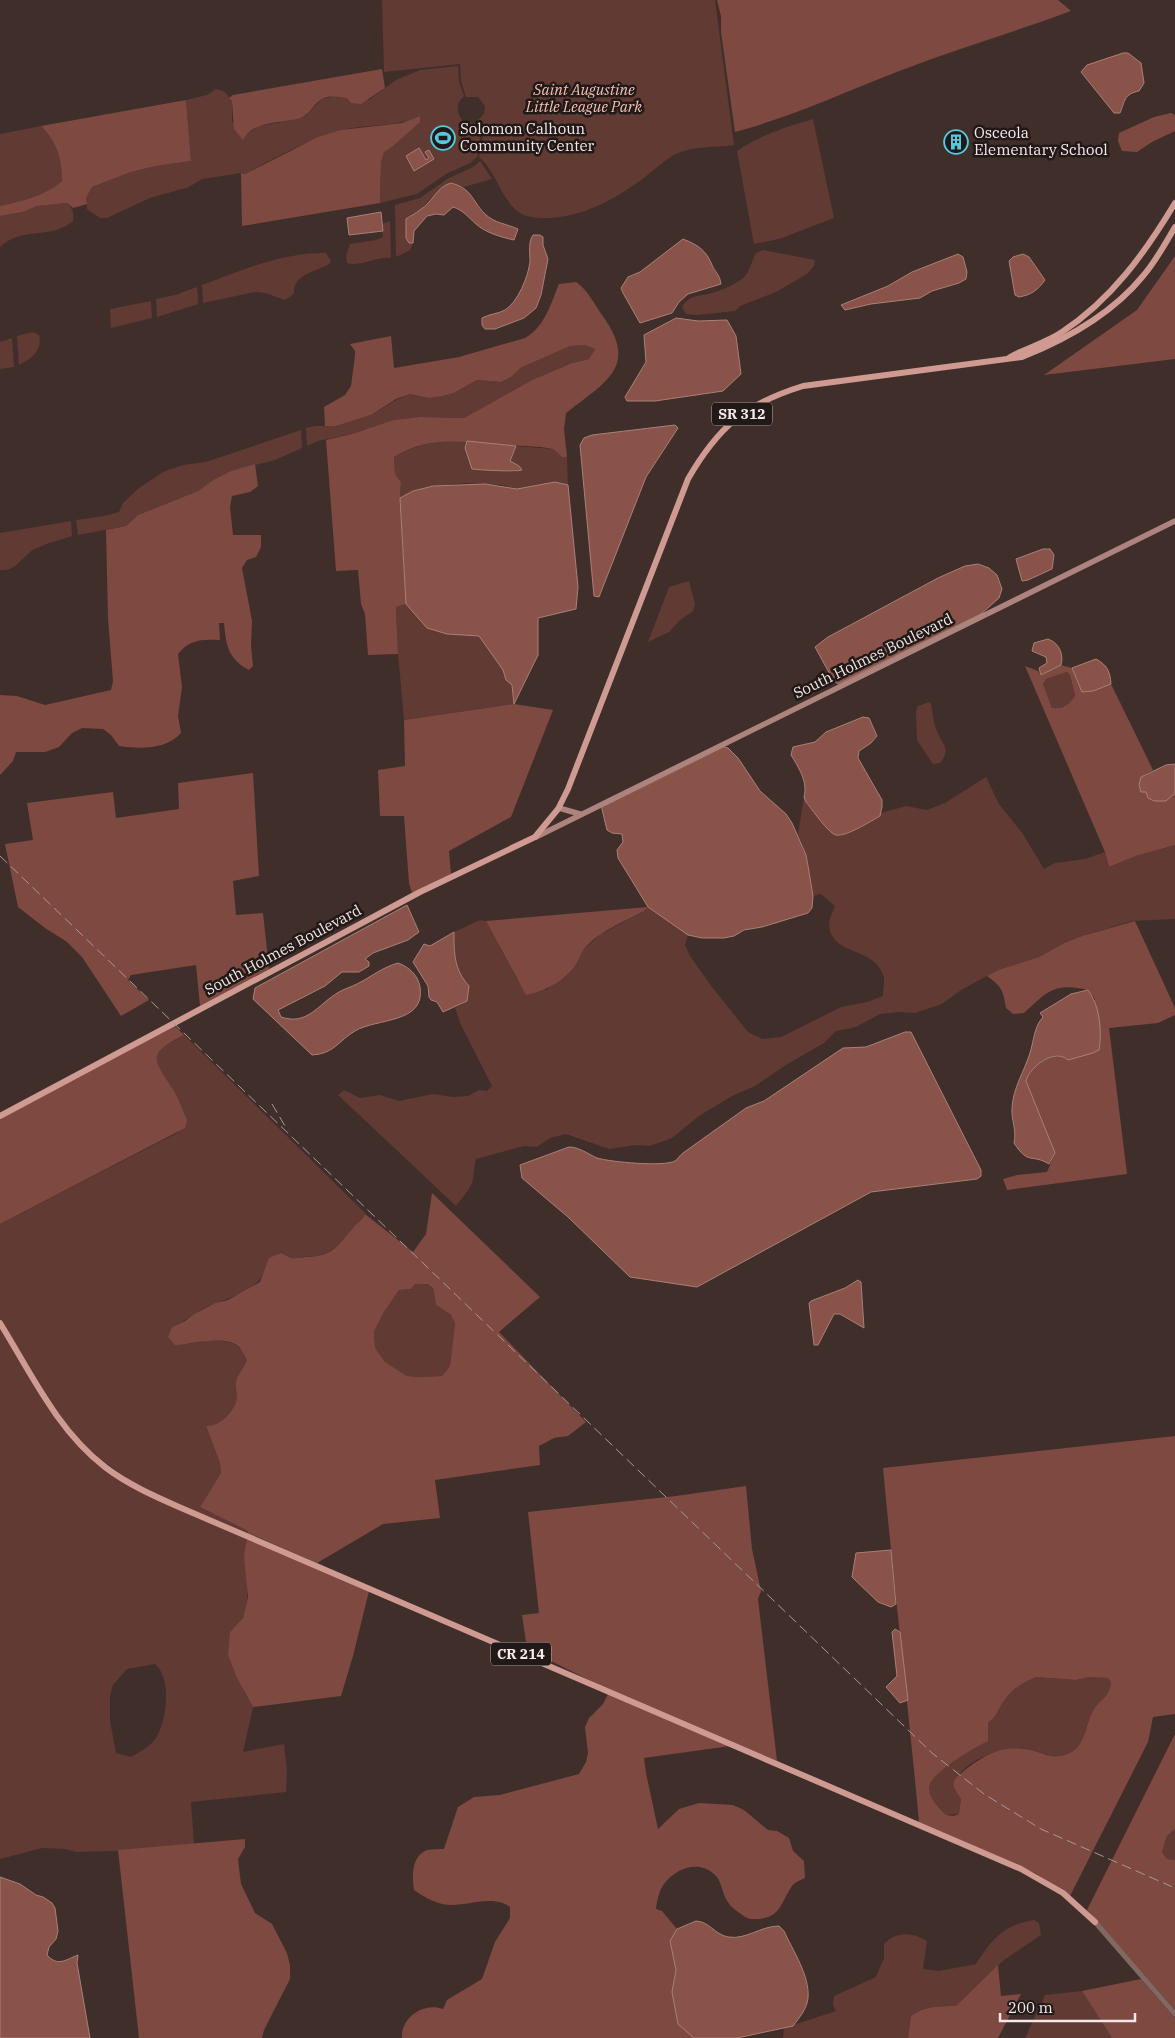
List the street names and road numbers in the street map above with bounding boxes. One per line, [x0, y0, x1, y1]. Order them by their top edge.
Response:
road number: SR 312 [712, 402, 772, 426]
street label: South Holmes Boulevard [790, 609, 955, 702]
street label: South Holmes Boulevard [201, 900, 364, 999]
road number: CR 214 [491, 1642, 551, 1666]

